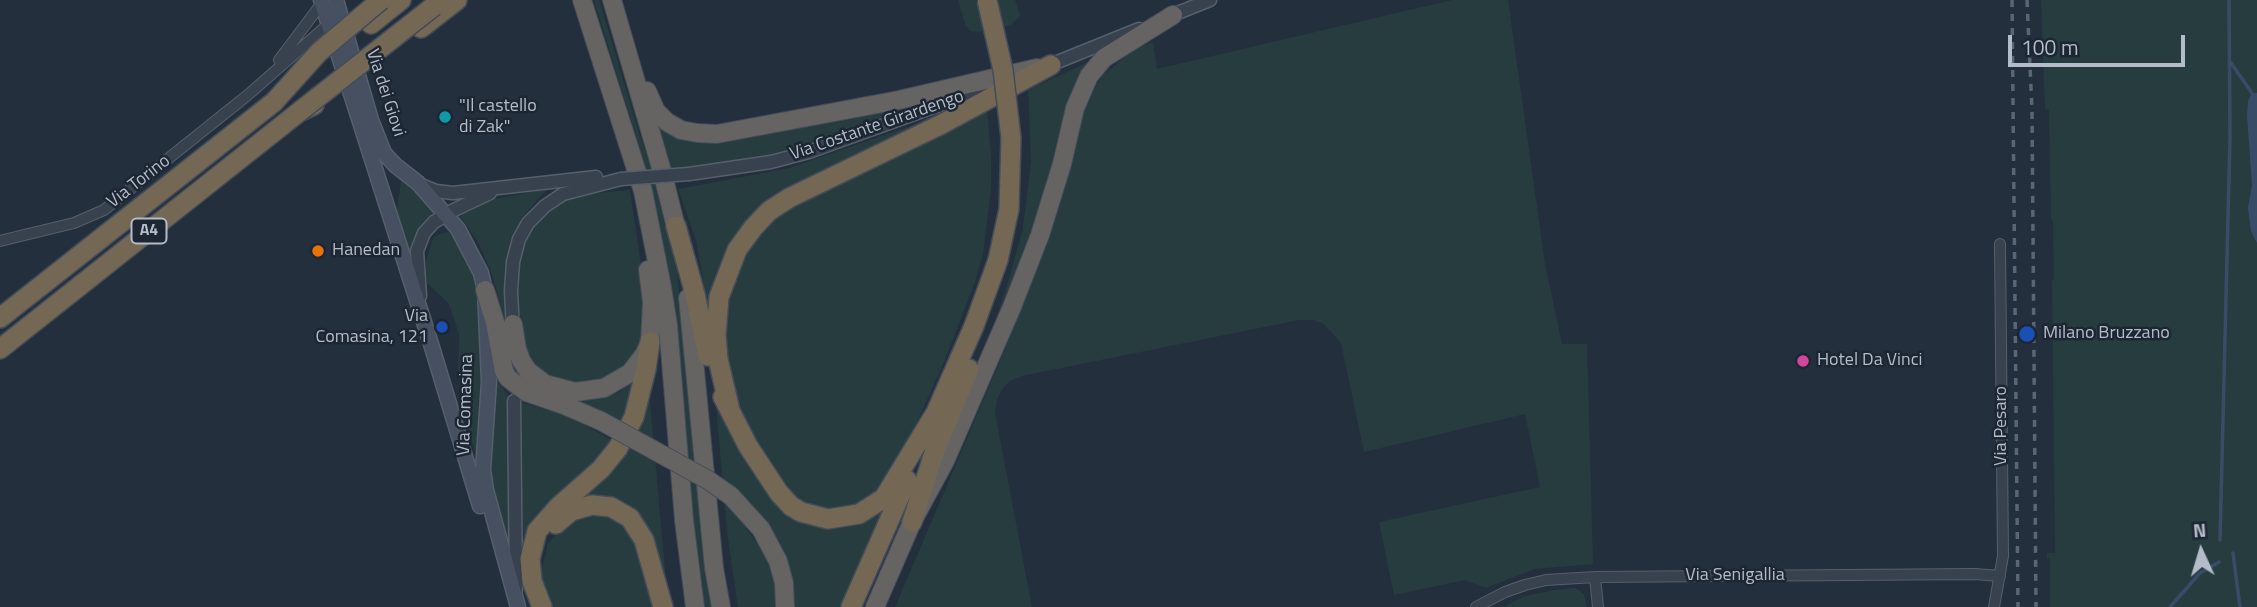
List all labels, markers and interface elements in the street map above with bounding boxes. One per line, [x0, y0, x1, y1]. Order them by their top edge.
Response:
scale bar [2012, 21, 2189, 65]
text: 100 m [2021, 31, 2078, 63]
street label: Via dei Giovi [361, 46, 409, 140]
street label: Via Costante Girardengo [787, 86, 967, 166]
place label: "Il castello di Zak" [459, 96, 537, 138]
marker: "Il castello di Zak" [437, 109, 453, 125]
street label: Via Torino [103, 151, 175, 213]
road number: A4 [132, 218, 166, 244]
place label: Hanedan [332, 240, 400, 262]
marker: Hanedan [310, 243, 326, 259]
place label: Via Comasina, 121 [316, 306, 428, 348]
marker: Via Comasina, 121 [434, 319, 450, 335]
place label: Milano Bruzzano [2043, 323, 2170, 345]
marker: Milano Bruzzano [2017, 324, 2037, 344]
place label: Hotel Da Vinci [1817, 350, 1922, 372]
marker: Hotel Da Vinci [1795, 353, 1811, 369]
street label: Via Comasina [453, 354, 479, 456]
street label: Via Pesaro [1991, 386, 2013, 466]
text: N [2192, 515, 2207, 544]
north arrow [2166, 516, 2236, 586]
street label: Via Senigallia [1685, 565, 1785, 587]

